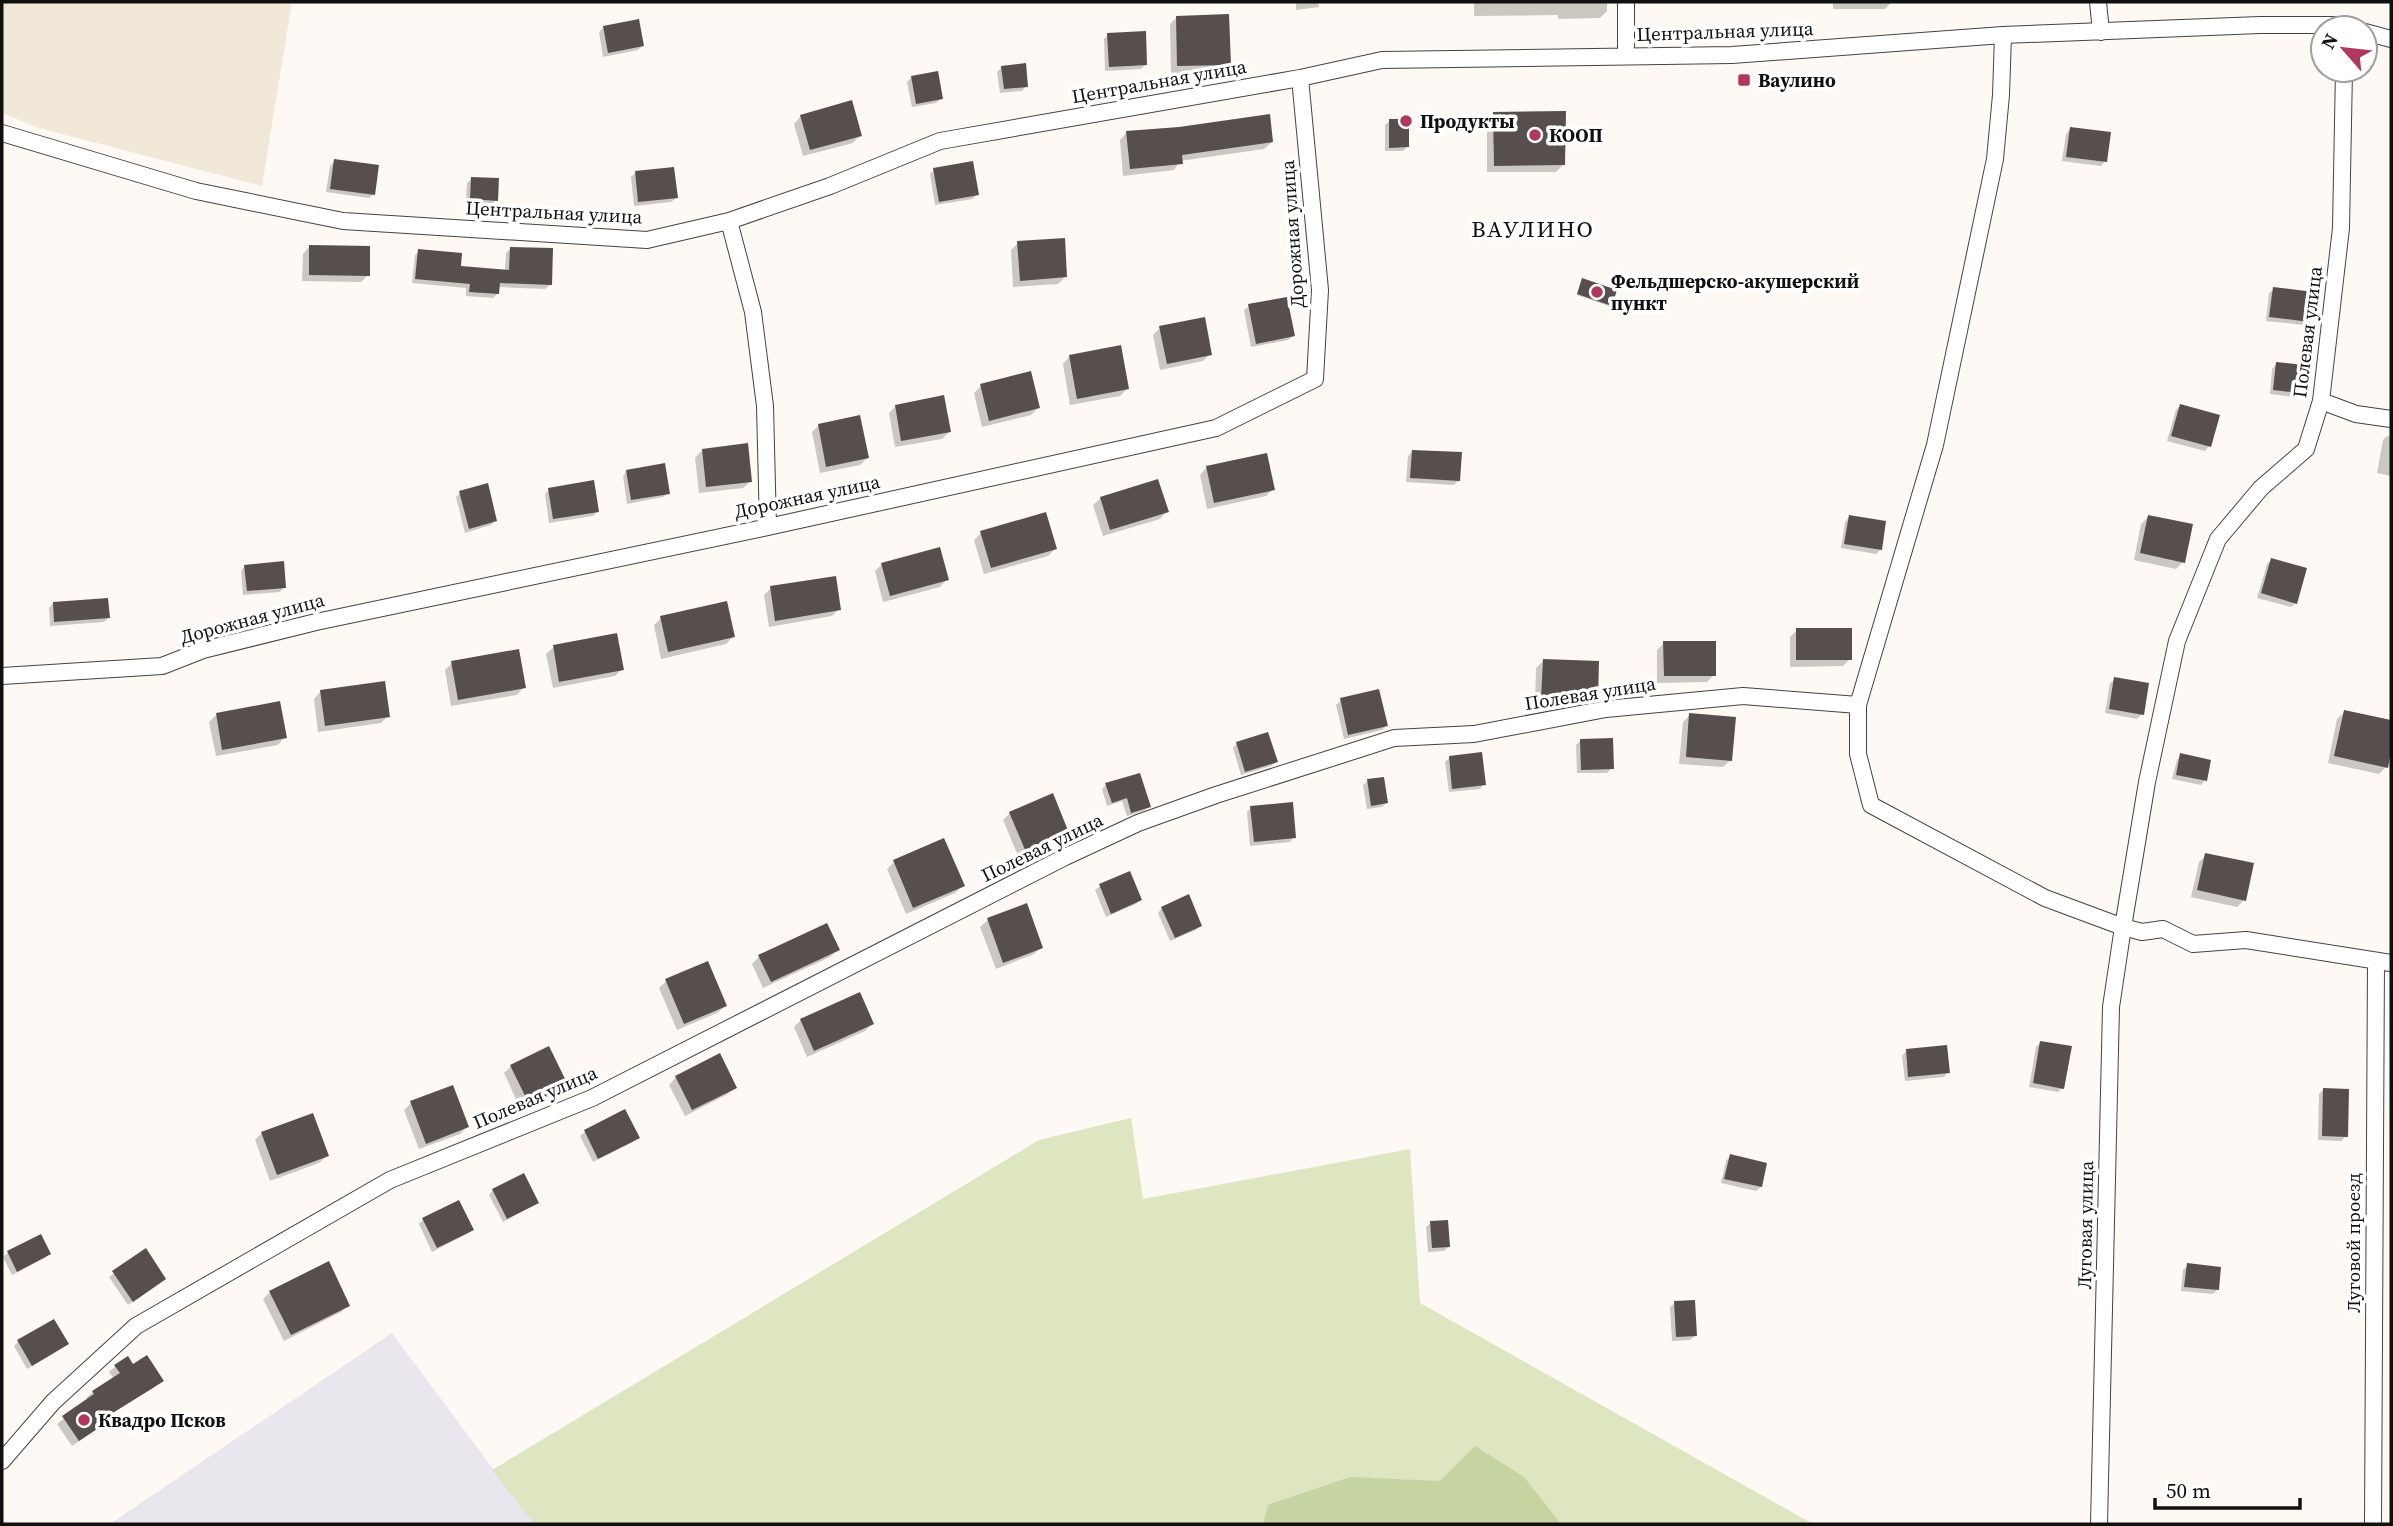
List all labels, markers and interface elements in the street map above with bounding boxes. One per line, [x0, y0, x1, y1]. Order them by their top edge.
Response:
north arrow [2309, 14, 2379, 84]
street label: Центральная улица [1636, 15, 1814, 47]
text: N [2314, 29, 2344, 53]
street label: Центральная улица [1070, 53, 1249, 109]
place label: Ваулино [1758, 67, 1836, 93]
marker: Ваулино [1736, 72, 1752, 88]
place label: Продукты [1420, 108, 1515, 134]
marker: Продукты [1398, 113, 1414, 129]
place label: КООП [1549, 122, 1603, 148]
marker: КООП [1527, 127, 1543, 143]
street label: Дорожная улица [1274, 159, 1310, 309]
street label: Центральная улица [465, 194, 643, 230]
district label: ВАУЛИНО [1471, 213, 1595, 245]
street label: Полевая улица [2286, 264, 2328, 399]
place label: Фельдшерско-акушерский пункт [1611, 268, 1859, 316]
marker: Фельдшерско-акушерский пункт [1589, 284, 1605, 300]
street label: Дорожная улица [732, 468, 883, 524]
street label: Дорожная улица [177, 586, 327, 650]
street label: Полевая улица [1523, 670, 1658, 716]
street label: Полевая улица [977, 806, 1107, 888]
street label: Полевая улица [469, 1059, 601, 1135]
street label: Луговая улица [2071, 1160, 2099, 1290]
street label: Луговой проезд [2340, 1173, 2366, 1313]
place label: Квадро Псков [98, 1407, 226, 1433]
marker: Квадро Псков [76, 1412, 92, 1428]
scale bar [2155, 1466, 2300, 1510]
text: 50 m [2166, 1476, 2211, 1505]

